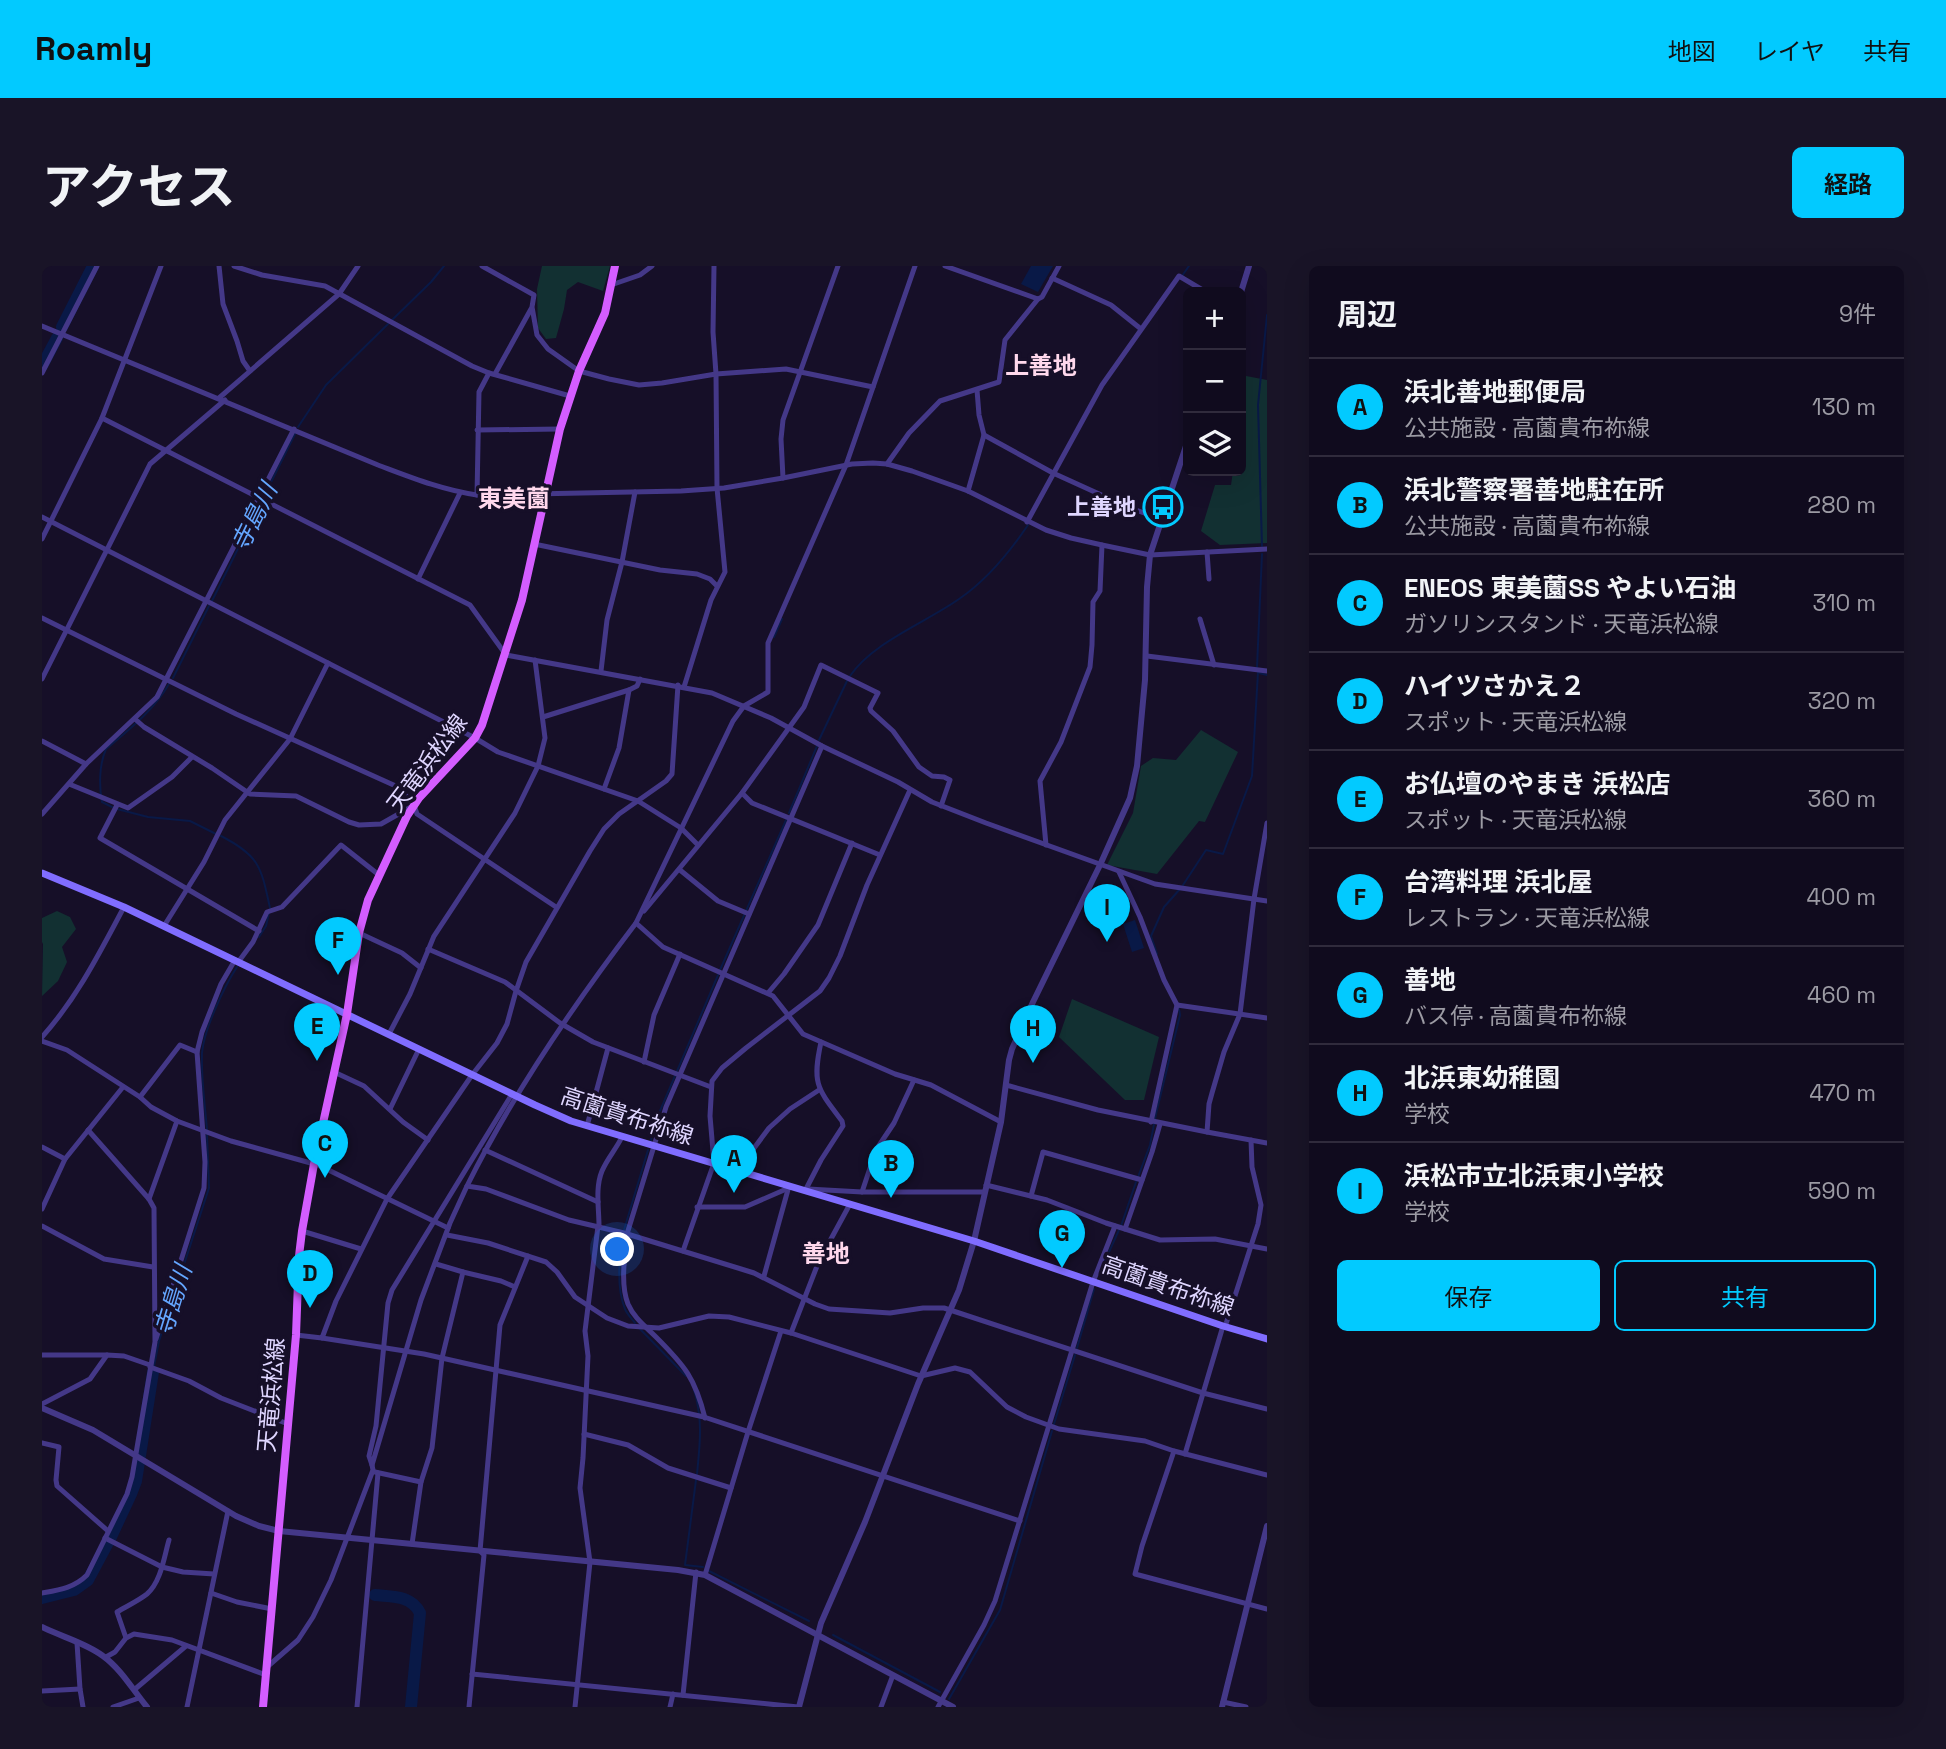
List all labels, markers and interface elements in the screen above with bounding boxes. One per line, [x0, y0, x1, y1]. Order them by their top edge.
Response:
text: Roamly [35, 28, 152, 70]
text: 地図 [1668, 36, 1716, 67]
text: レイヤ [1754, 36, 1825, 67]
text: 共有 [1863, 36, 1911, 67]
button: 経路 [1792, 147, 1904, 218]
text: アクセス [42, 156, 236, 218]
map controls [1183, 287, 1246, 476]
button: + [1183, 287, 1246, 350]
text: 周辺 [1337, 295, 1397, 334]
text: 9件 [1839, 299, 1876, 329]
district label: 上善地 [1005, 350, 1077, 381]
button: − [1183, 350, 1246, 413]
text: 浜北善地郵便局 [1404, 375, 1586, 409]
text: A [1353, 392, 1367, 422]
text: 130 m [1812, 392, 1876, 422]
button: layers [1183, 413, 1246, 476]
text: 公共施設 · 高薗貴布祢線 [1404, 413, 1650, 443]
text: 浜北警察署善地駐在所 [1404, 473, 1664, 507]
water label: 寺島川 [224, 475, 285, 556]
district label: 東美薗 [478, 483, 550, 514]
bus stop icon: 上善地 [1142, 486, 1184, 528]
text: B [1352, 490, 1368, 520]
text: 280 m [1807, 490, 1876, 520]
place label: 上善地 [1067, 492, 1136, 522]
text: 公共施設 · 高薗貴布祢線 [1404, 511, 1650, 541]
text: ENEOS 東美薗SS やよい石油 [1404, 571, 1736, 605]
text: C [1353, 588, 1367, 618]
text: 310 m [1812, 588, 1876, 618]
text: ガソリンスタンド · 天竜浜松線 [1404, 609, 1719, 639]
text: ハイツさかえ２ [1404, 669, 1585, 703]
text: D [1352, 686, 1368, 716]
text: 320 m [1808, 686, 1876, 716]
text: スポット · 天竜浜松線 [1404, 707, 1627, 737]
street label: 天竜浜松線 [380, 708, 474, 818]
text: お仏壇のやまき 浜松店 [1404, 767, 1671, 801]
text: E [1354, 784, 1366, 814]
text: 360 m [1808, 784, 1876, 814]
text: スポット · 天竜浜松線 [1404, 805, 1627, 835]
text: 台湾料理 浜北屋 [1404, 865, 1593, 899]
text: F [1354, 882, 1366, 912]
text: 400 m [1806, 882, 1876, 912]
pin: I [1084, 884, 1130, 942]
text: レストラン · 天竜浜松線 [1404, 903, 1650, 933]
pin: F [315, 917, 361, 975]
text: 善地 [1404, 963, 1456, 997]
text: G [1352, 980, 1368, 1010]
text: 460 m [1807, 980, 1876, 1010]
text: バス停 · 高薗貴布祢線 [1404, 1001, 1627, 1031]
pin: E [294, 1003, 340, 1061]
pin: H [1010, 1005, 1056, 1063]
text: 北浜東幼稚園 [1404, 1061, 1560, 1095]
text: H [1352, 1078, 1368, 1108]
text: 470 m [1809, 1078, 1876, 1108]
street label: 高薗貴布祢線 [557, 1080, 697, 1152]
text: 学校 [1404, 1099, 1450, 1129]
pin: C [302, 1120, 348, 1178]
pin: A [711, 1135, 757, 1193]
pin: B [868, 1140, 914, 1198]
text: 浜松市立北浜東小学校 [1404, 1159, 1664, 1193]
text: I [1357, 1176, 1363, 1206]
text: 590 m [1808, 1176, 1876, 1206]
text: 学校 [1404, 1197, 1450, 1227]
pin: G [1039, 1210, 1085, 1268]
your location [600, 1232, 634, 1266]
district label: 善地 [802, 1238, 850, 1269]
street label: 高薗貴布祢線 [1098, 1249, 1238, 1323]
pin: D [287, 1250, 333, 1308]
water label: 寺島川 [148, 1258, 199, 1339]
button: 保存 [1337, 1260, 1600, 1331]
button: 共有 [1614, 1260, 1876, 1331]
street label: 天竜浜松線 [251, 1336, 291, 1454]

